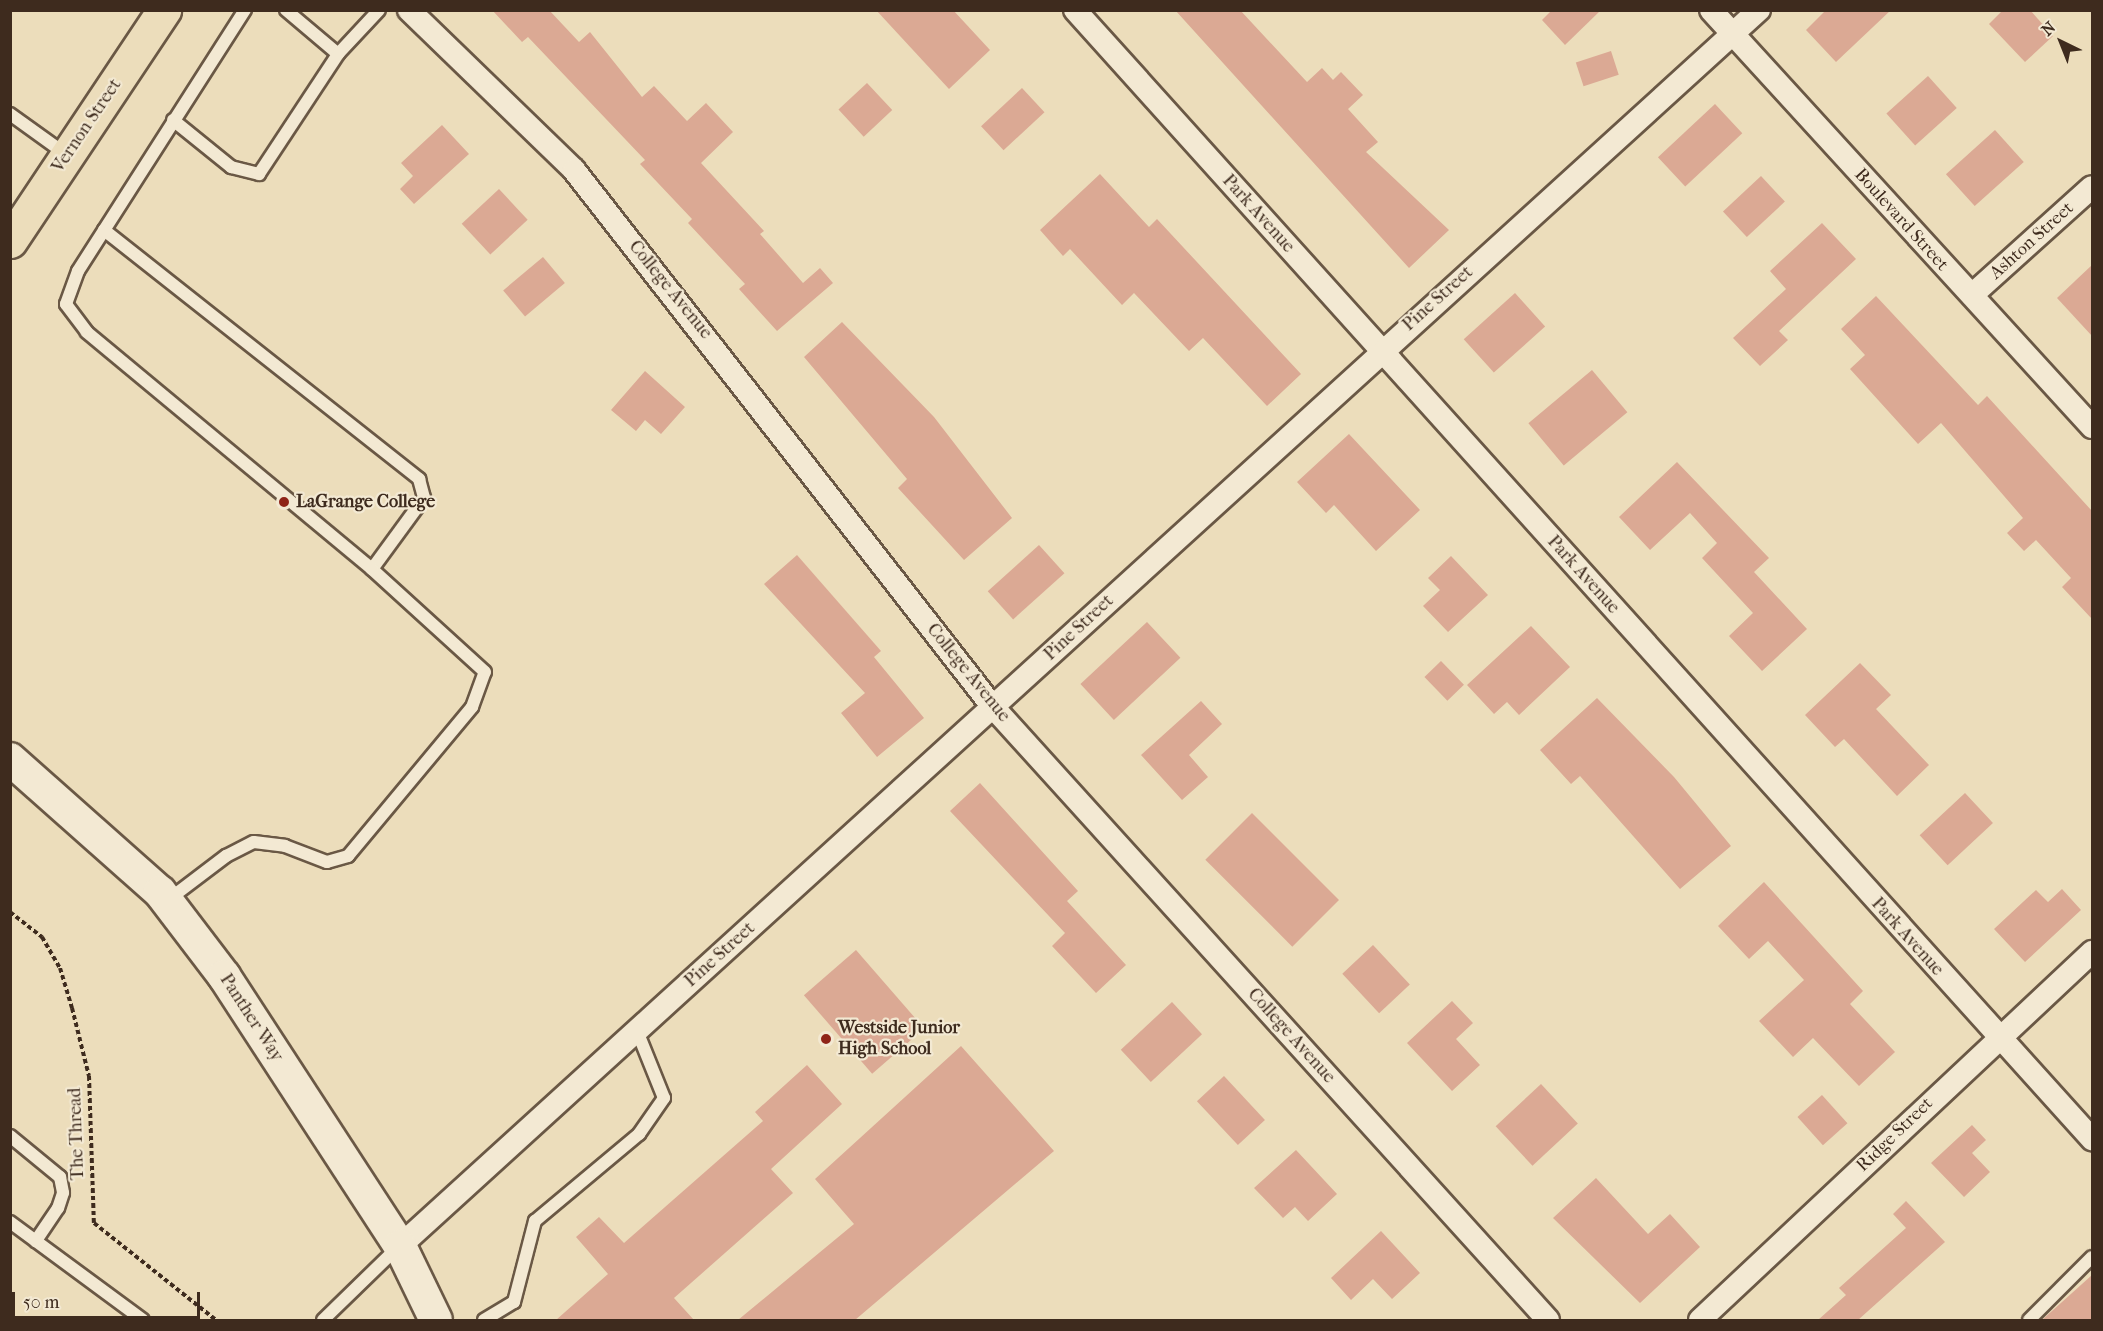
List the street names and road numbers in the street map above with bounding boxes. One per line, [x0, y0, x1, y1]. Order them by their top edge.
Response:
street label: Vernon Street [48, 75, 126, 177]
street label: Boulevard Street [1849, 164, 1953, 276]
street label: Park Avenue [1217, 170, 1299, 258]
street label: Ashton Street [1986, 198, 2078, 284]
street label: College Avenue [624, 236, 716, 344]
street label: Pine Street [1399, 262, 1477, 336]
street label: Park Avenue [1542, 531, 1624, 619]
street label: Pine Street [1040, 591, 1118, 665]
street label: College Avenue [922, 619, 1014, 727]
street label: Park Avenue [1866, 893, 1948, 981]
street label: Pine Street [681, 918, 759, 992]
street label: Panther Way [215, 970, 287, 1066]
street label: College Avenue [1243, 984, 1339, 1088]
street label: The Thread [65, 1087, 89, 1181]
street label: Ridge Street [1852, 1093, 1938, 1177]

